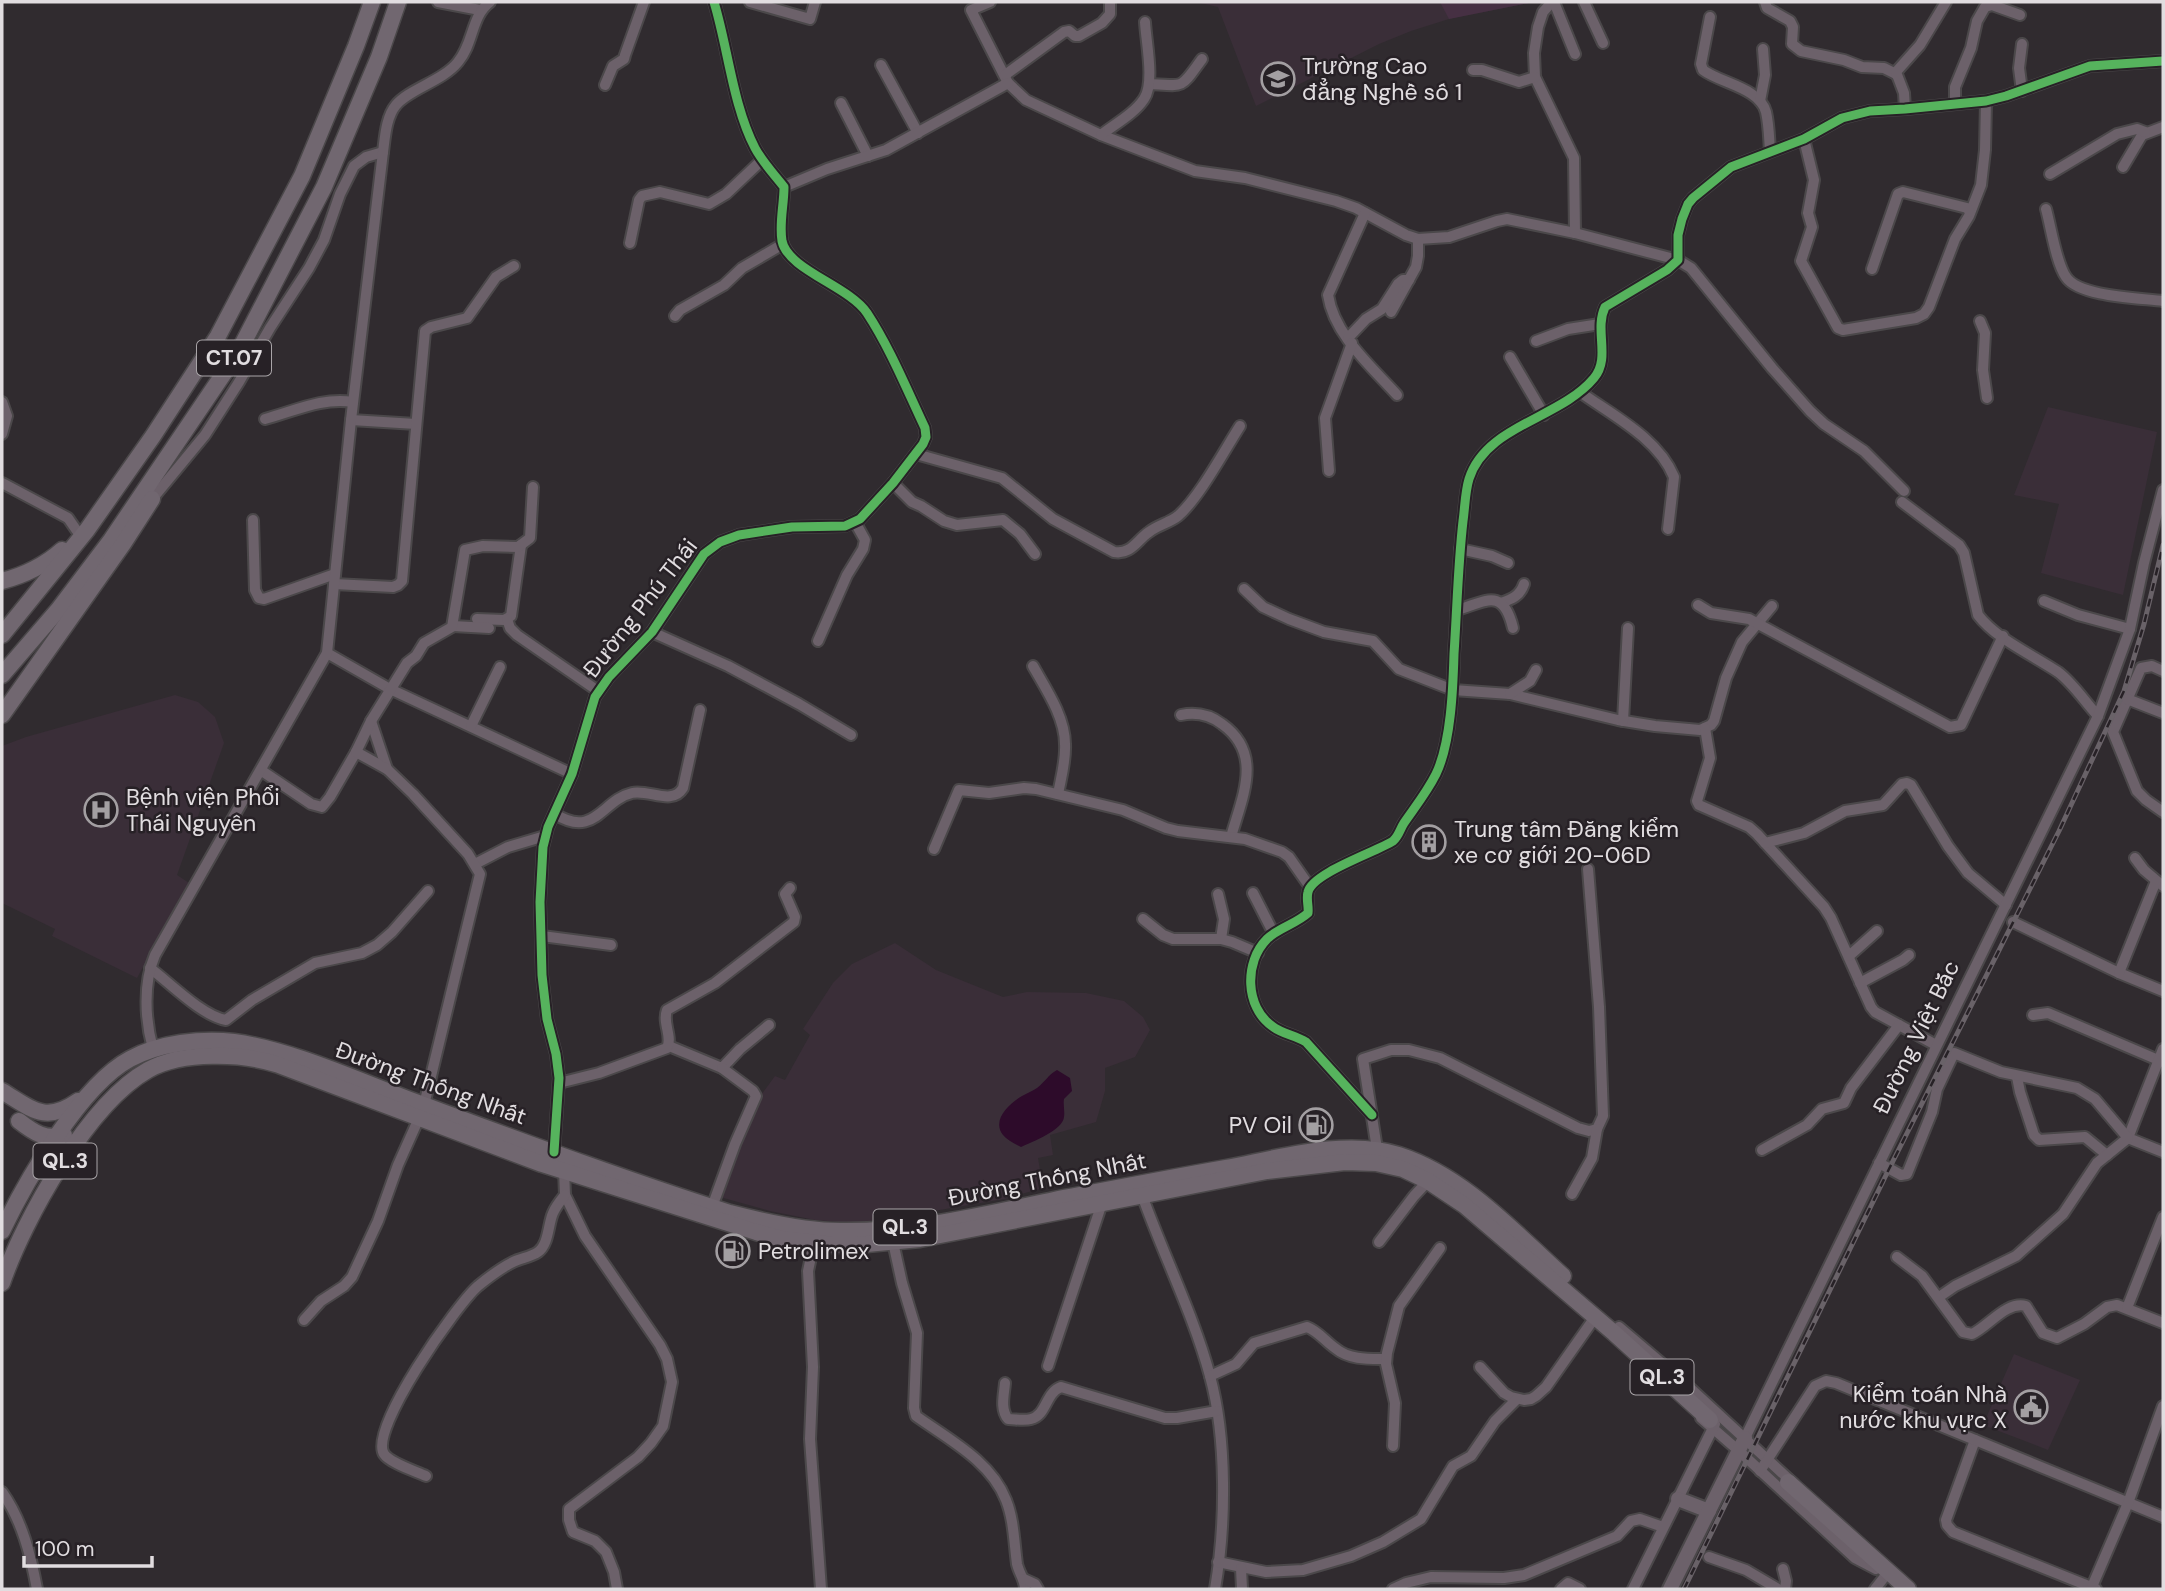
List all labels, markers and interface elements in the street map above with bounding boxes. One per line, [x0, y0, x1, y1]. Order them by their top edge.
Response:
place label: Trường Cao đẳng Nghề số 1 [1302, 51, 1462, 107]
school or university icon: Trường Cao đẳng Nghề số 1 [1259, 60, 1297, 98]
road number: CT.07 [197, 340, 271, 376]
street label: Đường Phú Thái [576, 532, 704, 684]
place label: Bệnh viện Phổi Thái Nguyên [126, 782, 280, 838]
hospital icon: Bệnh viện Phổi Thái Nguyên [82, 791, 120, 829]
place label: Trung tâm Đăng kiểm xe cơ giới 20-06D [1454, 814, 1679, 870]
building icon: Trung tâm Đăng kiểm xe cơ giới 20-06D [1410, 823, 1448, 861]
street label: Đường Việt Bắc [1866, 955, 1966, 1119]
street label: Đường Thống Nhất [331, 1034, 531, 1132]
fuel station icon: PV Oil [1297, 1106, 1335, 1144]
place label: PV Oil [1229, 1110, 1292, 1140]
road number: QL.3 [34, 1144, 96, 1178]
street label: Đường Thống Nhất [945, 1145, 1149, 1213]
road number: QL.3 [874, 1210, 936, 1244]
fuel station icon: Petrolimex [714, 1232, 752, 1270]
place label: Petrolimex [758, 1236, 869, 1266]
road number: QL.3 [1630, 1360, 1694, 1394]
place label: Kiểm toán Nhà nước khu vực X [1839, 1379, 2007, 1435]
public building icon: Kiểm toán Nhà nước khu vực X [2012, 1388, 2050, 1426]
scale bar [24, 1524, 152, 1568]
text: 100 m [35, 1535, 95, 1563]

